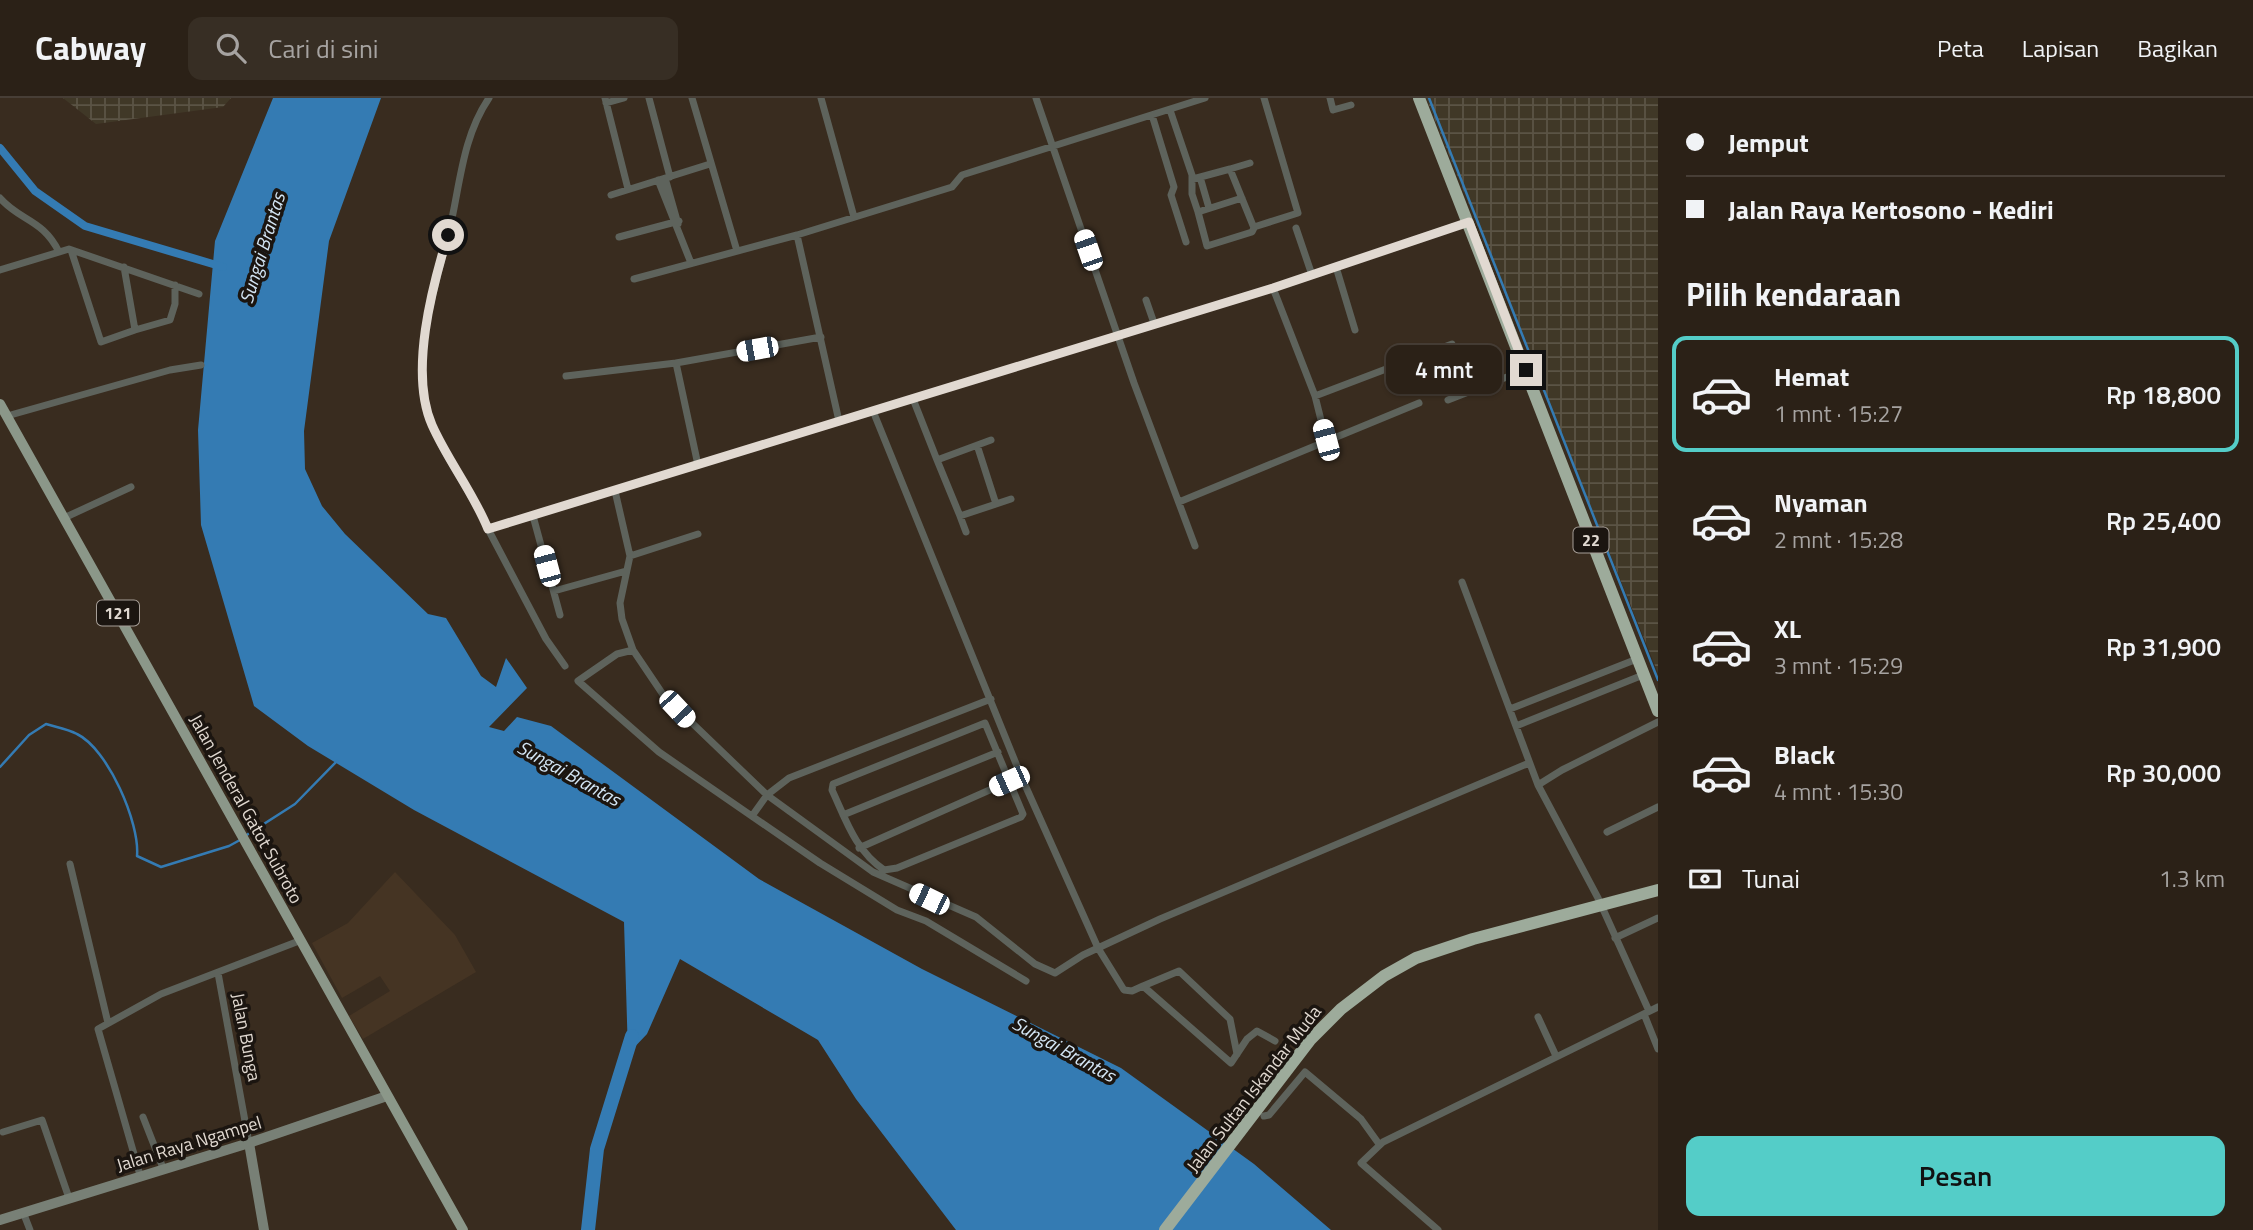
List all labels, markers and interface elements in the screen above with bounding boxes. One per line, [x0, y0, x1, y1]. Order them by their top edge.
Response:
search box [188, 17, 678, 80]
text: Cabway [35, 23, 146, 73]
icon: search [212, 29, 250, 67]
text: Cari di sini [268, 29, 379, 68]
text: Peta [1937, 30, 1984, 66]
text: Lapisan [2022, 30, 2099, 66]
text: Bagikan [2137, 30, 2218, 66]
text: Jemput [1728, 123, 1809, 162]
water label: Sungai Brantas [231, 187, 293, 307]
text: Jalan Raya Kertosono - Kediri [1728, 190, 2054, 229]
route start [432, 219, 464, 251]
car [1072, 227, 1105, 273]
text: Pilih kendaraan [1686, 270, 1901, 318]
car [735, 335, 780, 363]
callout: 4 mnt [1386, 345, 1502, 394]
text: 4 mnt [1415, 352, 1473, 387]
route end [1510, 354, 1542, 386]
text: Hemat [1774, 357, 1849, 396]
icon: car [1690, 363, 1753, 426]
text: Rp 18,800 [2106, 375, 2221, 414]
text: 1 mnt · 15:27 [1774, 396, 1903, 431]
car [1311, 417, 1342, 463]
text: Nyaman [1774, 483, 1868, 522]
icon: car [1690, 489, 1753, 552]
text: Rp 25,400 [2106, 501, 2221, 540]
text: 2 mnt · 15:28 [1774, 522, 1903, 557]
road number: 22 [1574, 528, 1608, 552]
car [532, 543, 563, 589]
road number: 121 [97, 600, 139, 626]
text: XL [1774, 609, 1801, 648]
icon: car [1690, 615, 1753, 678]
text: Rp 31,900 [2106, 627, 2221, 666]
text: 3 mnt · 15:29 [1774, 648, 1903, 683]
car [655, 686, 700, 732]
street label: Jalan Jenderal Gatot Subroto [183, 709, 310, 908]
water label: Sungai Brantas [512, 732, 628, 814]
text: Black [1774, 735, 1835, 774]
icon: car [1690, 741, 1753, 804]
text: Rp 30,000 [2106, 753, 2221, 792]
car [986, 763, 1033, 799]
text: 4 mnt · 15:30 [1774, 774, 1903, 809]
text: Tunai [1742, 859, 1800, 898]
icon: cash [1686, 860, 1724, 898]
text: 1.3 km [2159, 861, 2225, 896]
car [906, 880, 953, 918]
street label: Jalan Bunga [225, 990, 268, 1083]
street label: Jalan Sultan Iskandar Muda [1180, 999, 1327, 1178]
water label: Sungai Brantas [1007, 1008, 1123, 1090]
street label: Jalan Raya Ngampel [113, 1109, 265, 1178]
button: Pesan [1686, 1136, 2225, 1216]

